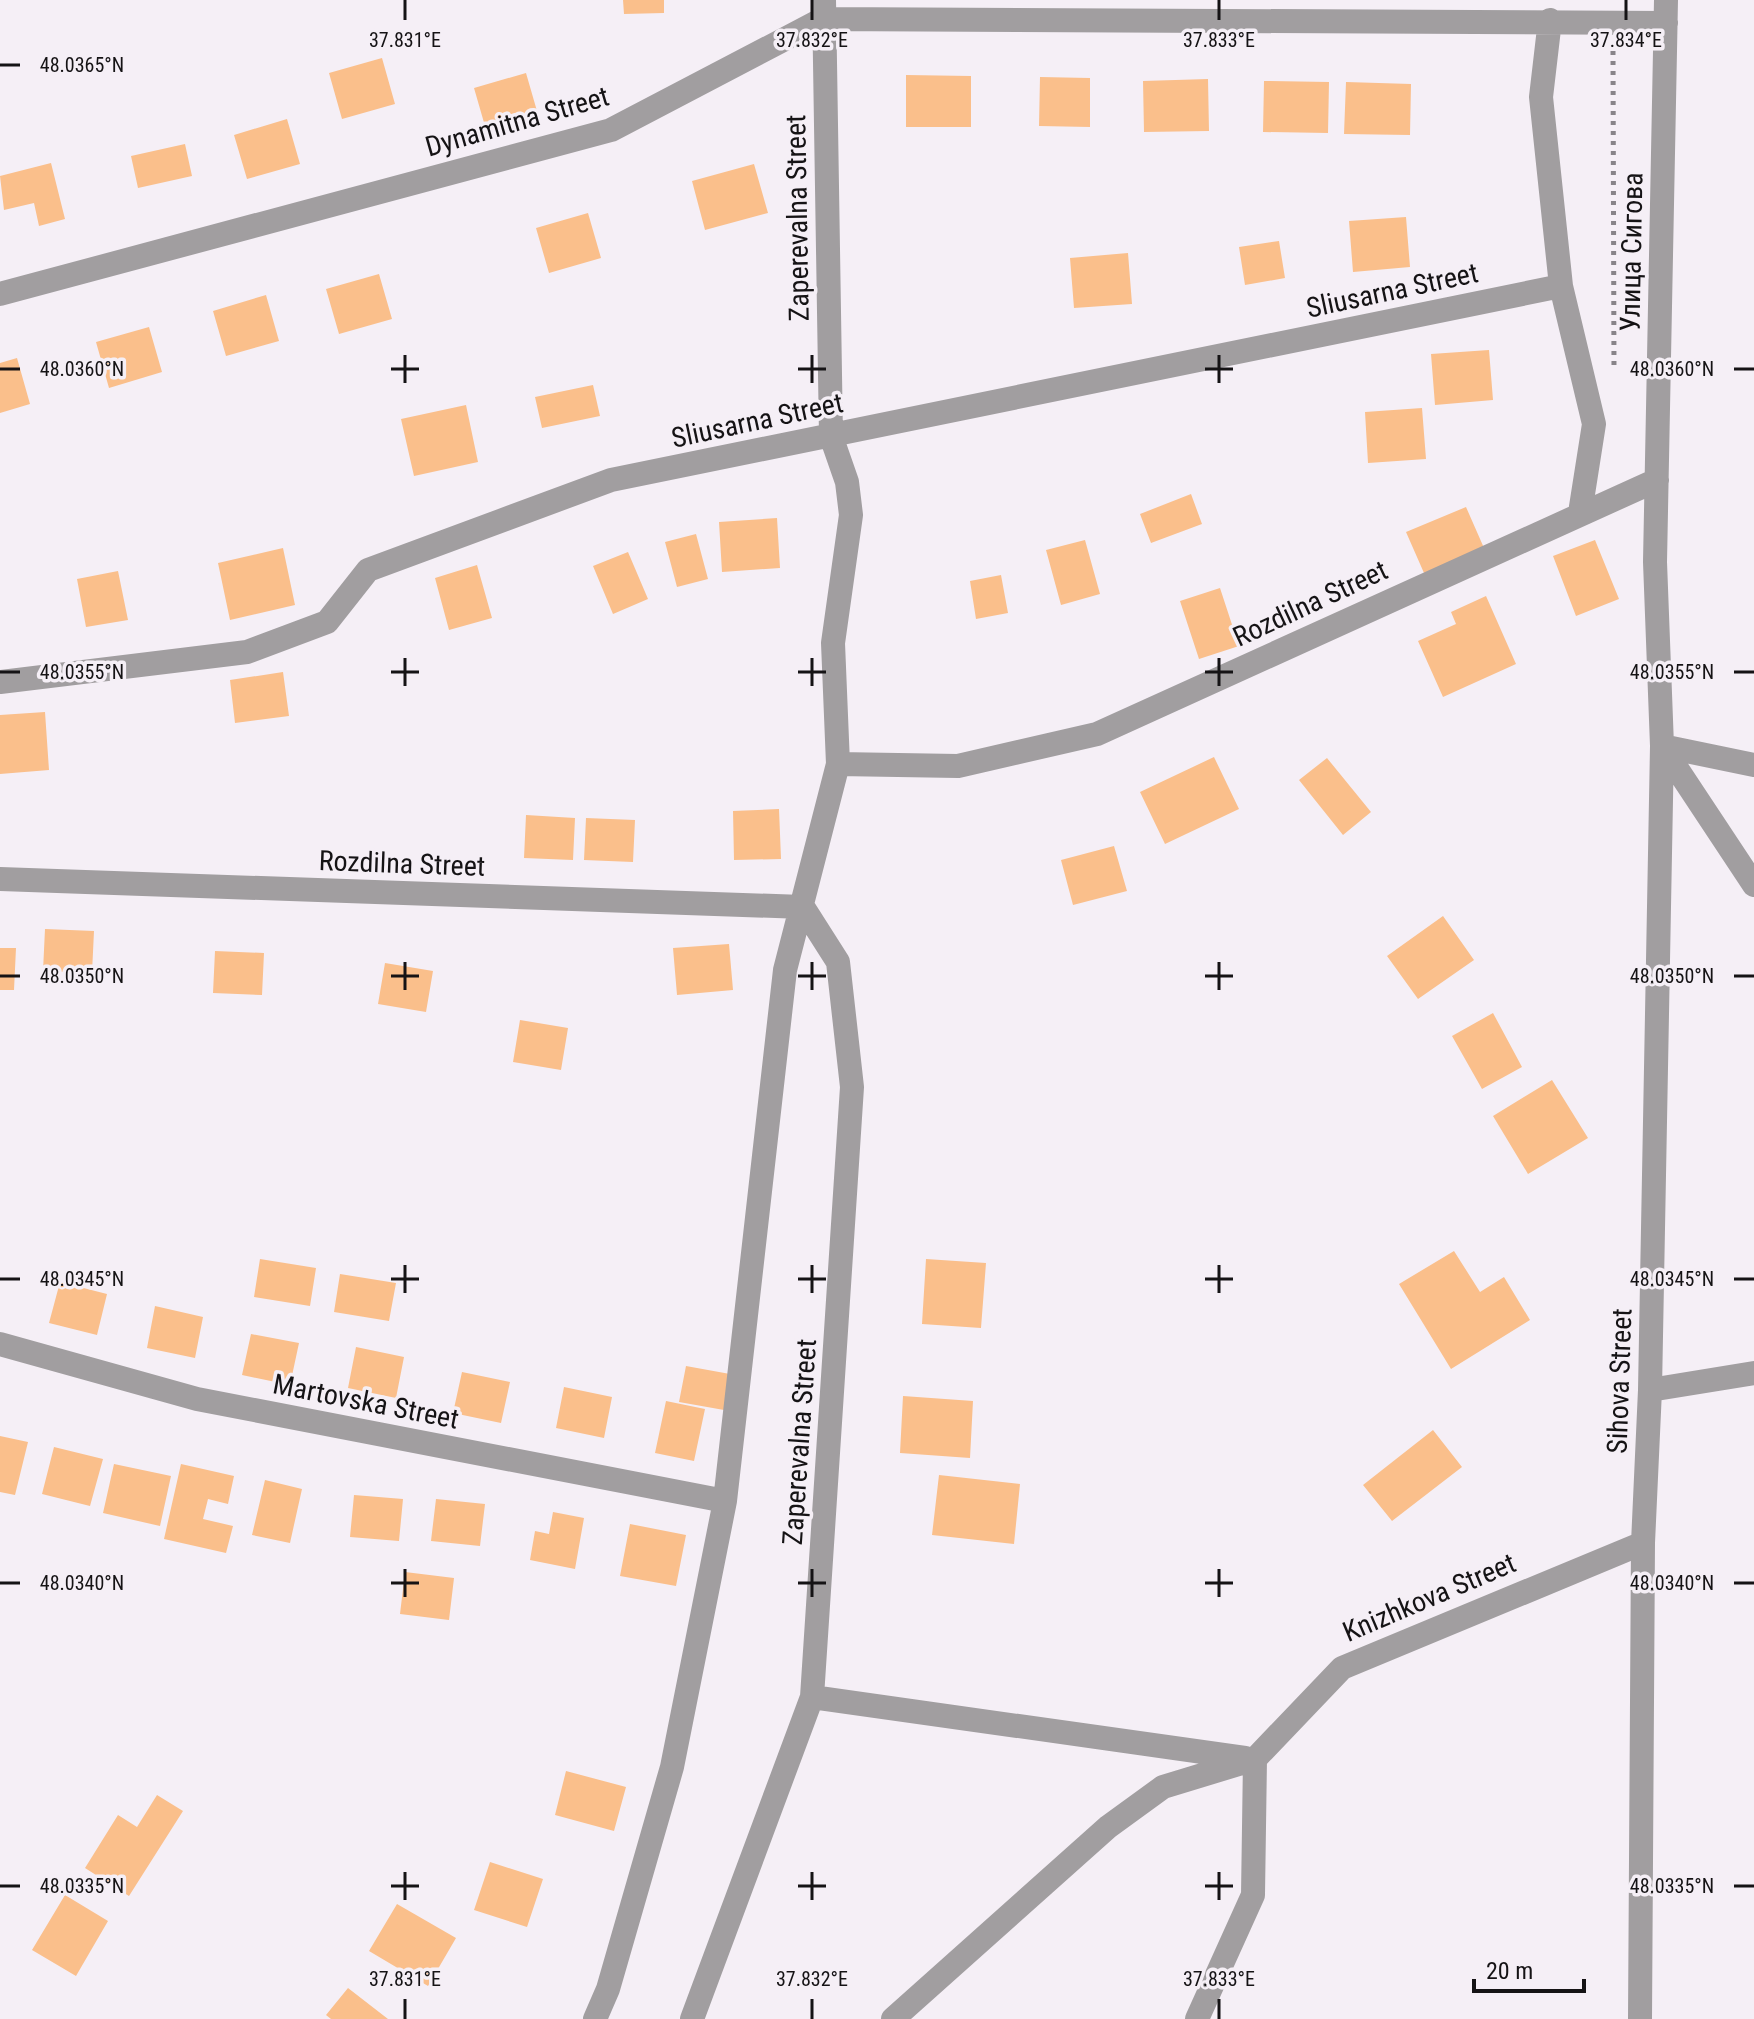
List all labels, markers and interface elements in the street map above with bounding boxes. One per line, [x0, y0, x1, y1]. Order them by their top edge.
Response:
text: 37.831°E [369, 28, 441, 52]
text: 37.832°E [776, 28, 848, 52]
text: 37.833°E [1183, 28, 1255, 52]
text: 37.834°E [1590, 28, 1662, 52]
text: 48.0365°N [40, 53, 124, 77]
street label: Dynamitna Street [422, 80, 613, 163]
street label: Zaperevalna Street [779, 114, 816, 322]
street label: Улица Сигова [1614, 172, 1649, 332]
street label: Sliusarna Street [1303, 256, 1481, 325]
text: 48.0360°N [40, 357, 124, 381]
text: 48.0360°N [1630, 357, 1714, 381]
street label: Sliusarna Street [668, 386, 846, 455]
street label: Rozdilna Street [1228, 553, 1393, 654]
text: 48.0355°N [40, 660, 124, 684]
text: 48.0355°N [1630, 660, 1714, 684]
street label: Rozdilna Street [318, 844, 486, 883]
text: 48.0350°N [40, 964, 124, 988]
text: 48.0350°N [1630, 964, 1714, 988]
text: 48.0345°N [40, 1267, 124, 1291]
text: 48.0345°N [1630, 1267, 1714, 1291]
street label: Sihova Street [1600, 1308, 1639, 1454]
street label: Zaperevalna Street [776, 1338, 823, 1546]
street label: Martovska Street [270, 1367, 462, 1436]
street label: Knizhkova Street [1338, 1546, 1521, 1649]
text: 48.0340°N [40, 1571, 124, 1595]
text: 48.0340°N [1630, 1571, 1714, 1595]
text: 48.0335°N [40, 1874, 124, 1898]
text: 48.0335°N [1630, 1874, 1714, 1898]
scale bar [1474, 1943, 1584, 1993]
text: 20 m [1486, 1957, 1533, 1985]
text: 37.831°E [369, 1967, 441, 1991]
text: 37.832°E [776, 1967, 848, 1991]
text: 37.833°E [1183, 1967, 1255, 1991]

